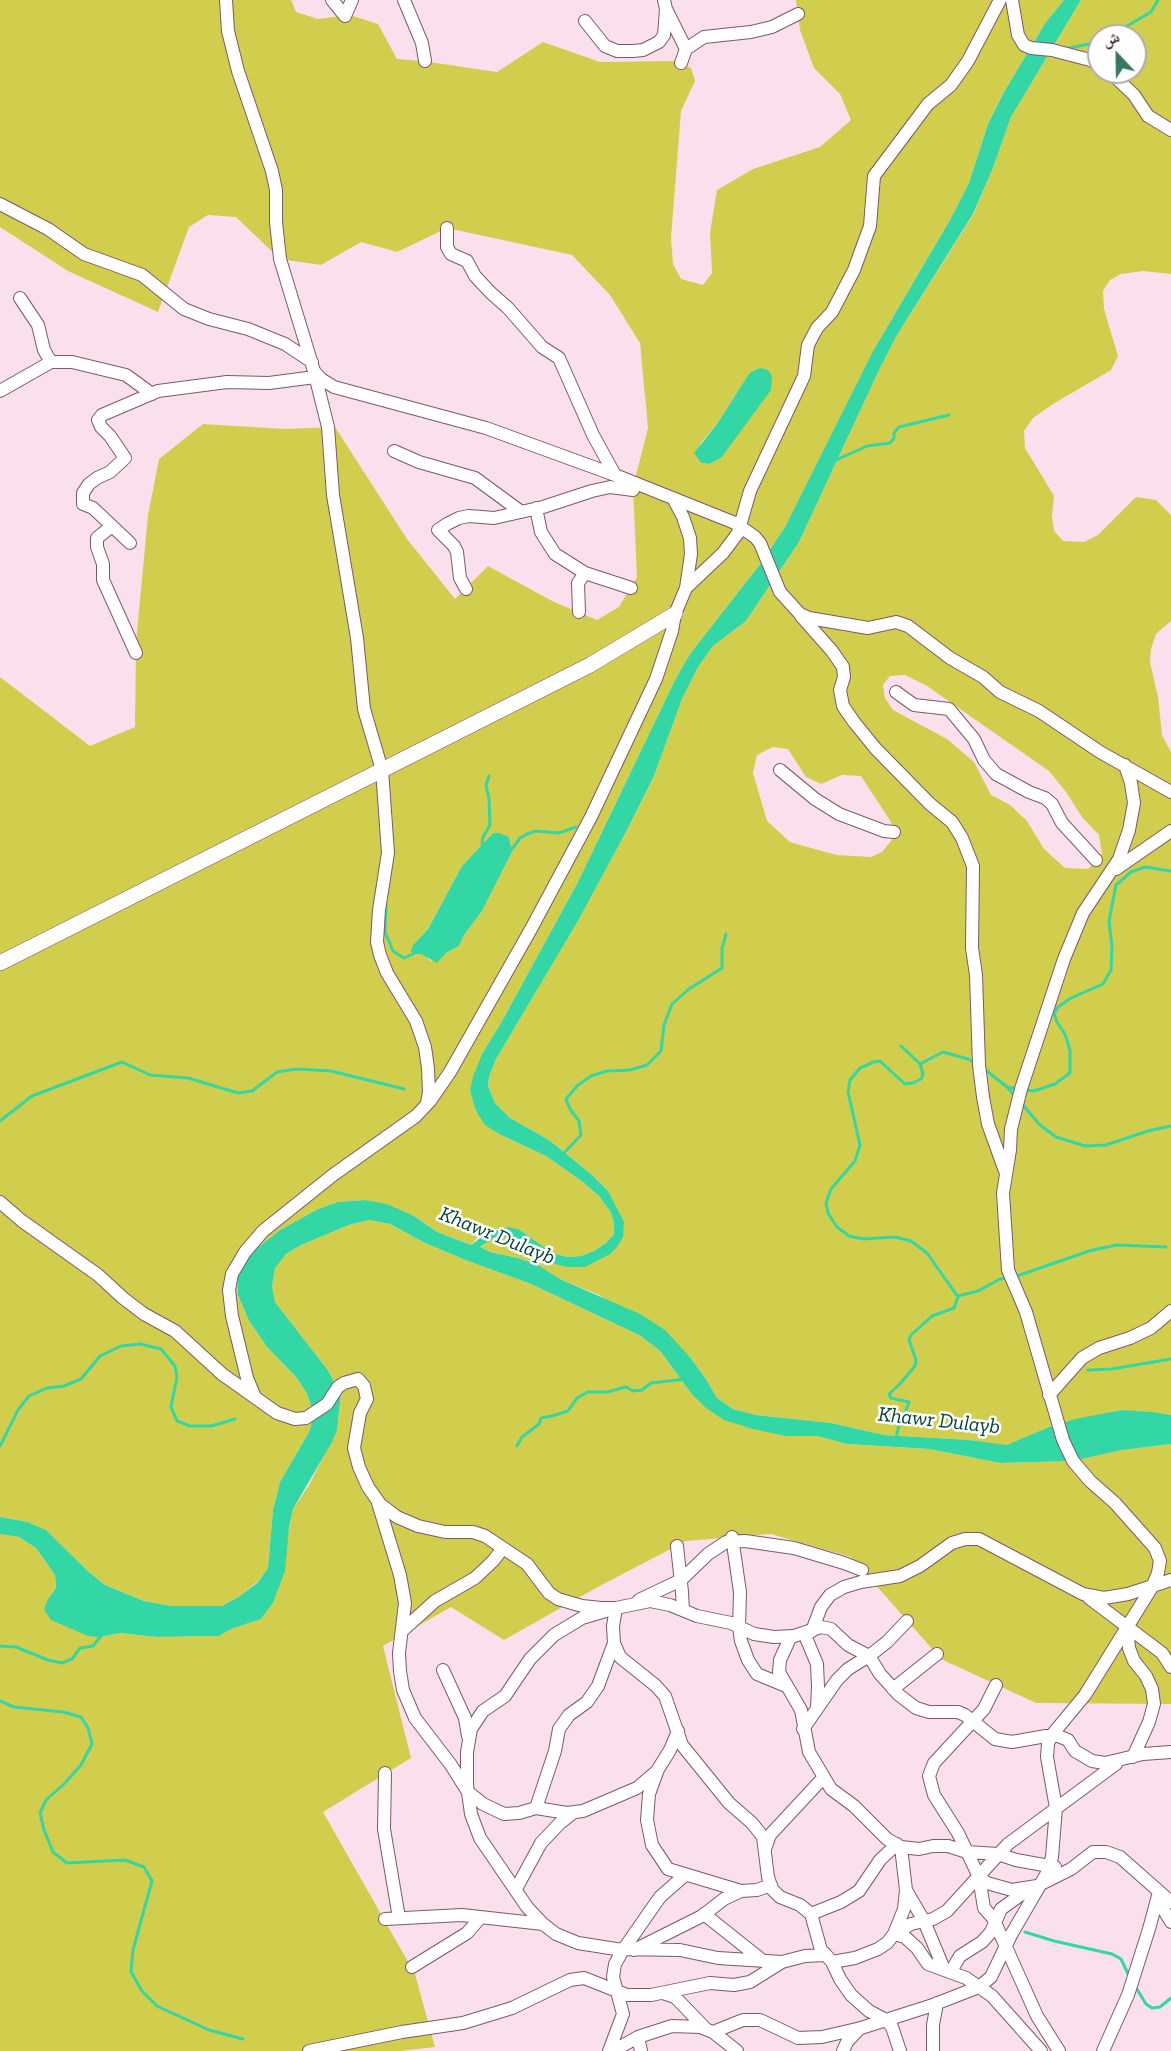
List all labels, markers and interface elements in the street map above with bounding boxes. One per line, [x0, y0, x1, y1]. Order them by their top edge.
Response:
north arrow [1087, 24, 1147, 84]
text: ش [1099, 27, 1122, 51]
water label: Khawr Dulayb [435, 1201, 559, 1271]
water label: Khawr Dulayb [877, 1402, 1001, 1440]

